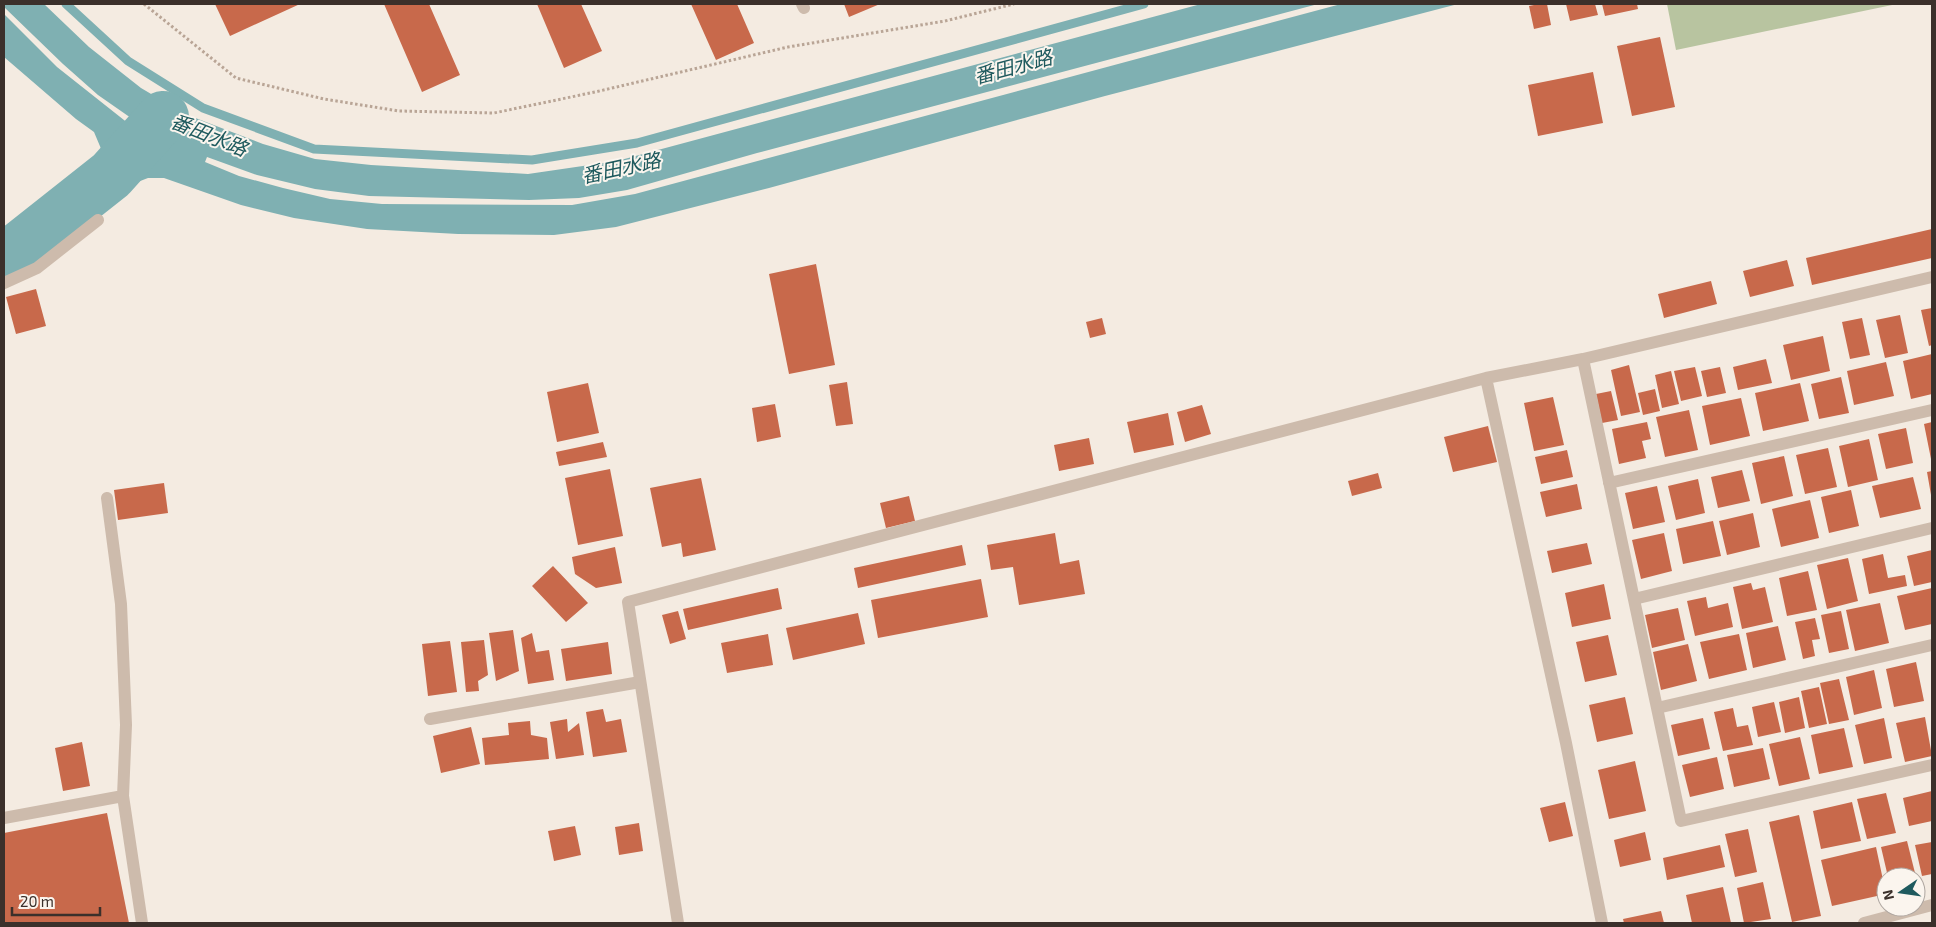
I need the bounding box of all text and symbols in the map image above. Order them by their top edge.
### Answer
water label: 番田水路 [971,44,1056,88]
water label: 番田水路 [168,108,253,161]
water label: 番田水路 [579,147,664,187]
north arrow [1876,867,1926,917]
scale bar [12,884,100,916]
text: N [1878,888,1897,902]
text: 20 m [20,892,54,910]

